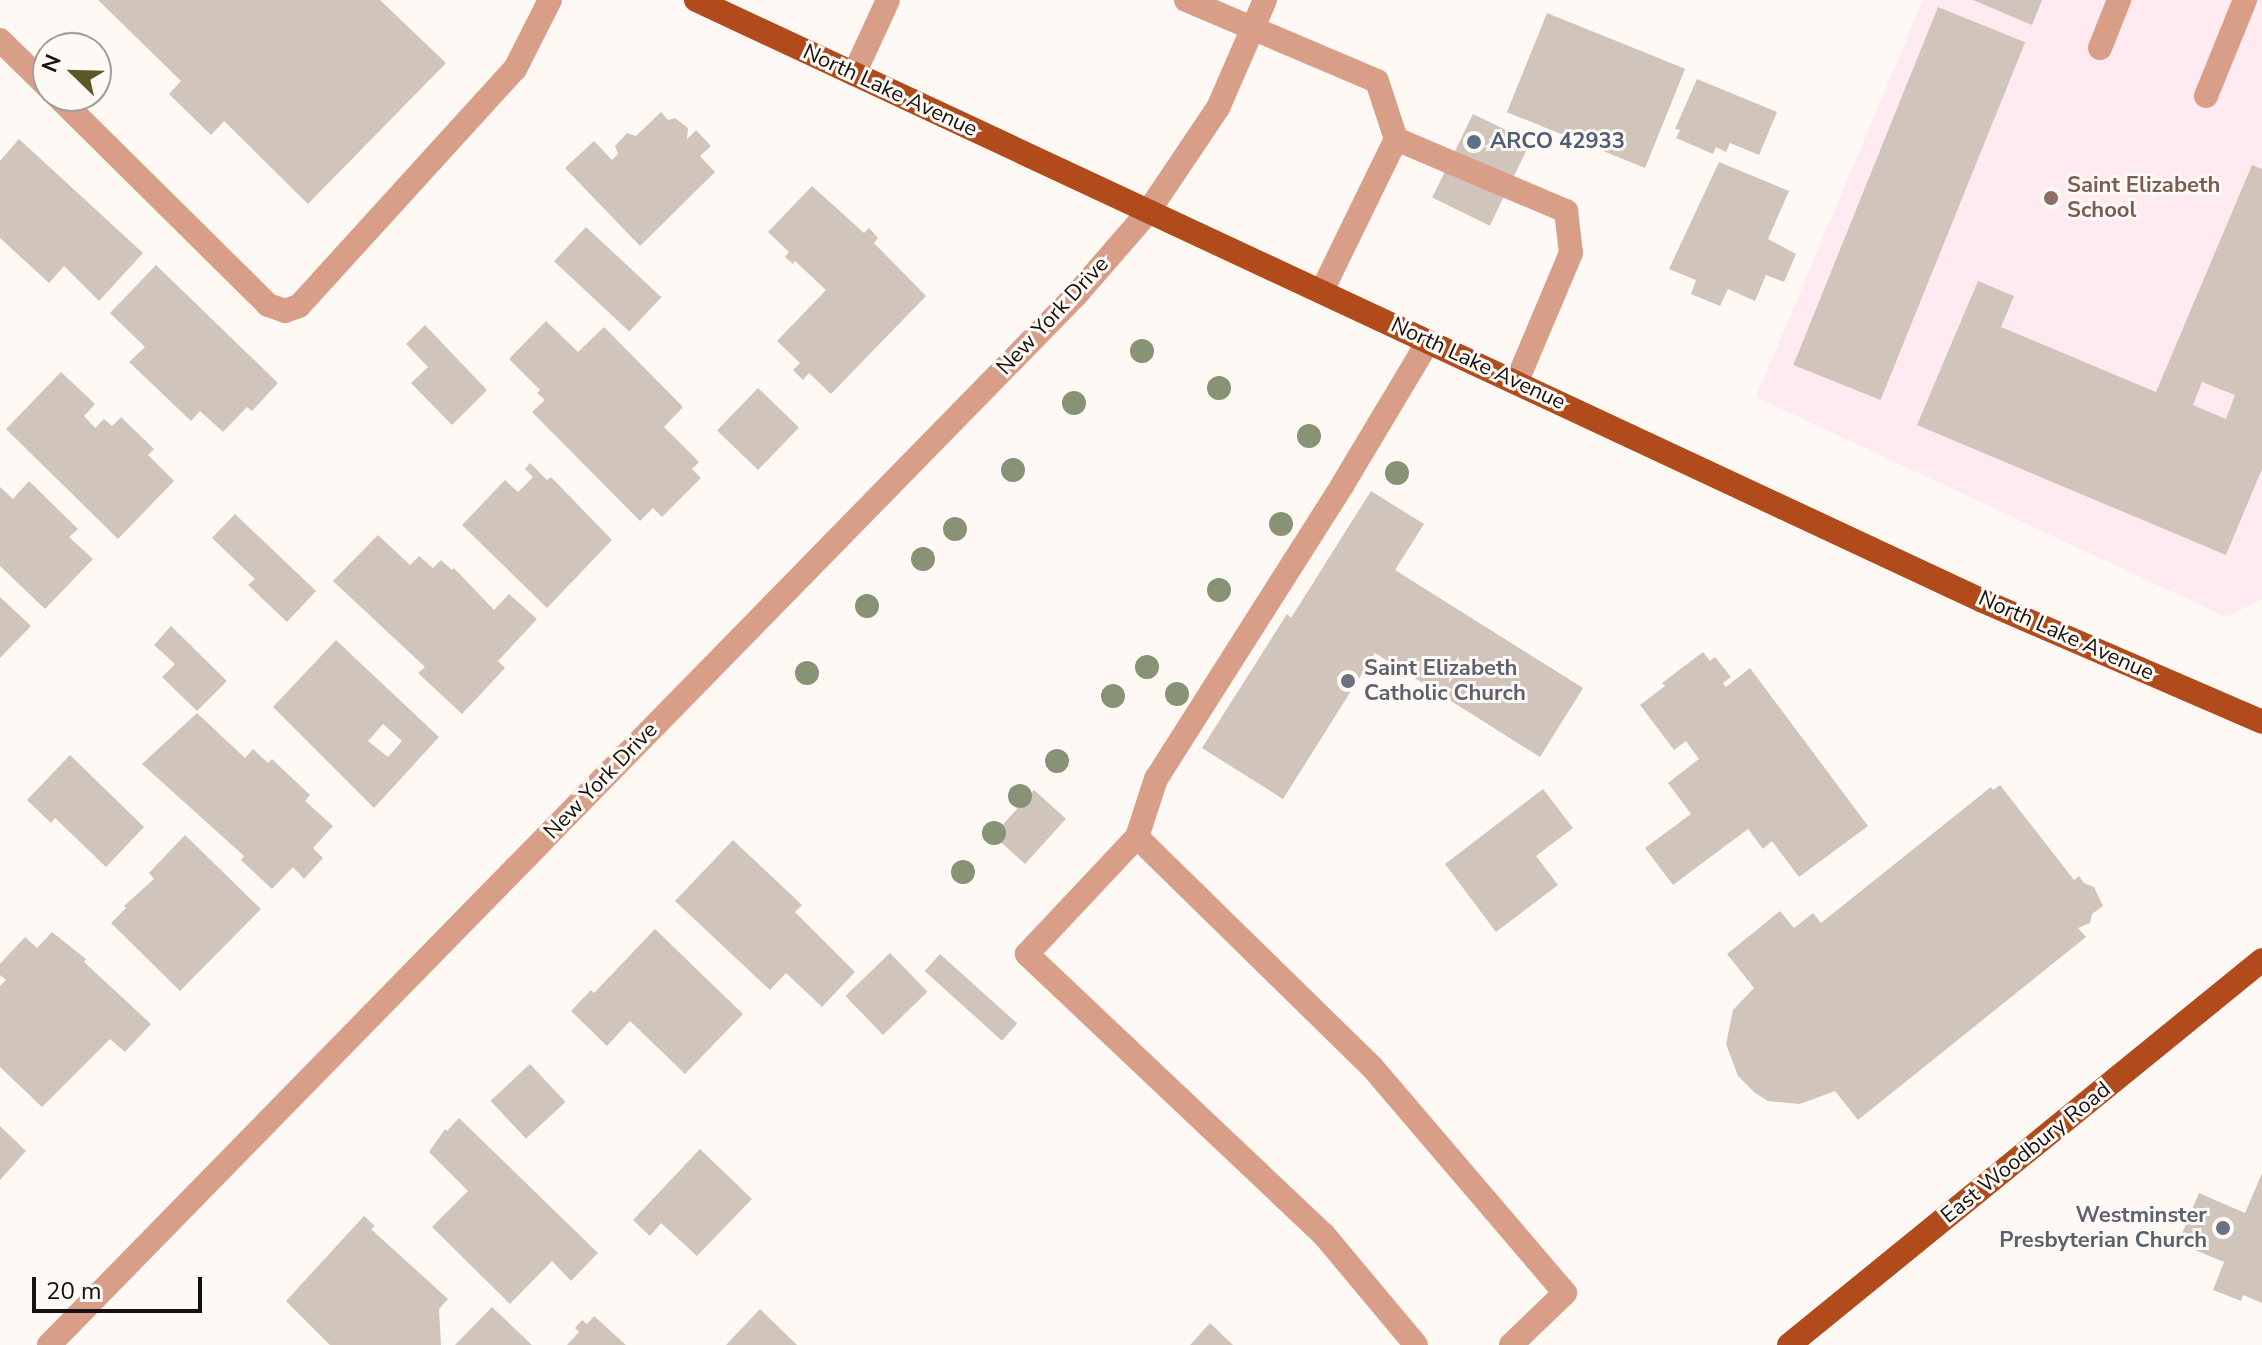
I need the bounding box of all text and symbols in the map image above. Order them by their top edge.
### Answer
north arrow [32,32,112,112]
street label: North Lake Avenue [799,39,981,143]
text: N [35,50,69,77]
place label: ARCO 42933 [1490,129,1625,155]
marker: ARCO 42933 [1465,133,1483,151]
place label: Saint Elizabeth School [2067,172,2220,224]
marker: Saint Elizabeth School [2042,189,2060,207]
street label: New York Drive [991,251,1115,381]
street label: North Lake Avenue [1387,312,1569,416]
street label: North Lake Avenue [1974,585,2158,687]
place label: Saint Elizabeth Catholic Church [1364,655,1526,706]
marker: Saint Elizabeth Catholic Church [1339,672,1357,690]
street label: New York Drive [539,717,663,845]
street label: East Woodbury Road [1936,1077,2116,1229]
place label: Westminster Presbyterian Church [1999,1202,2207,1254]
marker: Westminster Presbyterian Church [2214,1219,2232,1237]
scale bar [36,1261,206,1311]
text: 20 m [46,1275,102,1307]

